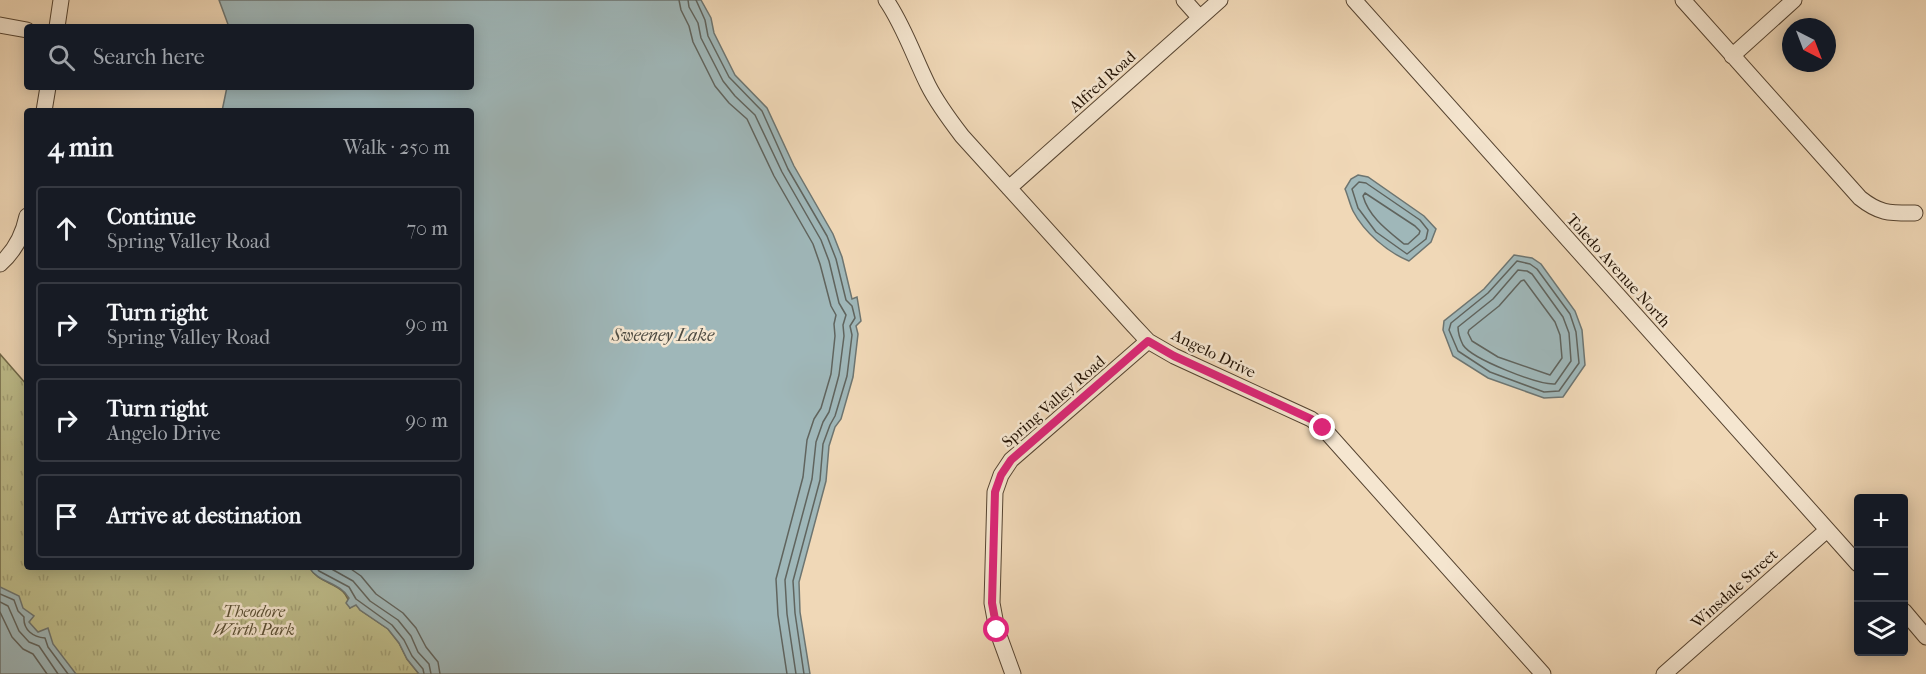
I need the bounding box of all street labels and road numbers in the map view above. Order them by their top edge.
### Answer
street label: Alfred Road [1065,47,1140,117]
street label: Toledo Avenue North [1563,210,1675,331]
street label: Angelo Drive [1168,325,1259,382]
street label: Spring Valley Road [998,351,1109,451]
street label: Winsdale Street [1687,544,1782,633]

